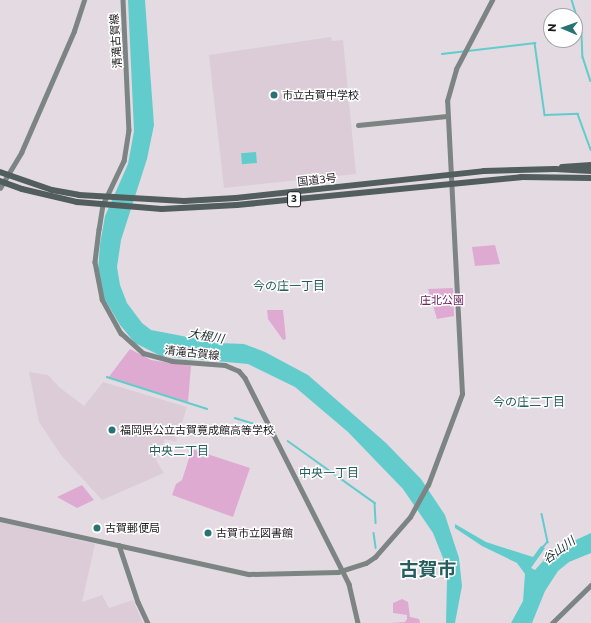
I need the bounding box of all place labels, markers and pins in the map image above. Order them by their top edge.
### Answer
place label: 市立古賀中学校 [282,88,359,102]
marker: 市立古賀中学校 [269,90,279,100]
place label: 福岡県公立古賀竟成館高等学校 [120,423,274,437]
marker: 福岡県公立古賀竟成館高等学校 [107,425,117,435]
place label: 古賀郵便局 [105,521,160,535]
marker: 古賀郵便局 [92,523,102,533]
place label: 古賀市立図書館 [216,526,293,540]
marker: 古賀市立図書館 [203,528,213,538]

